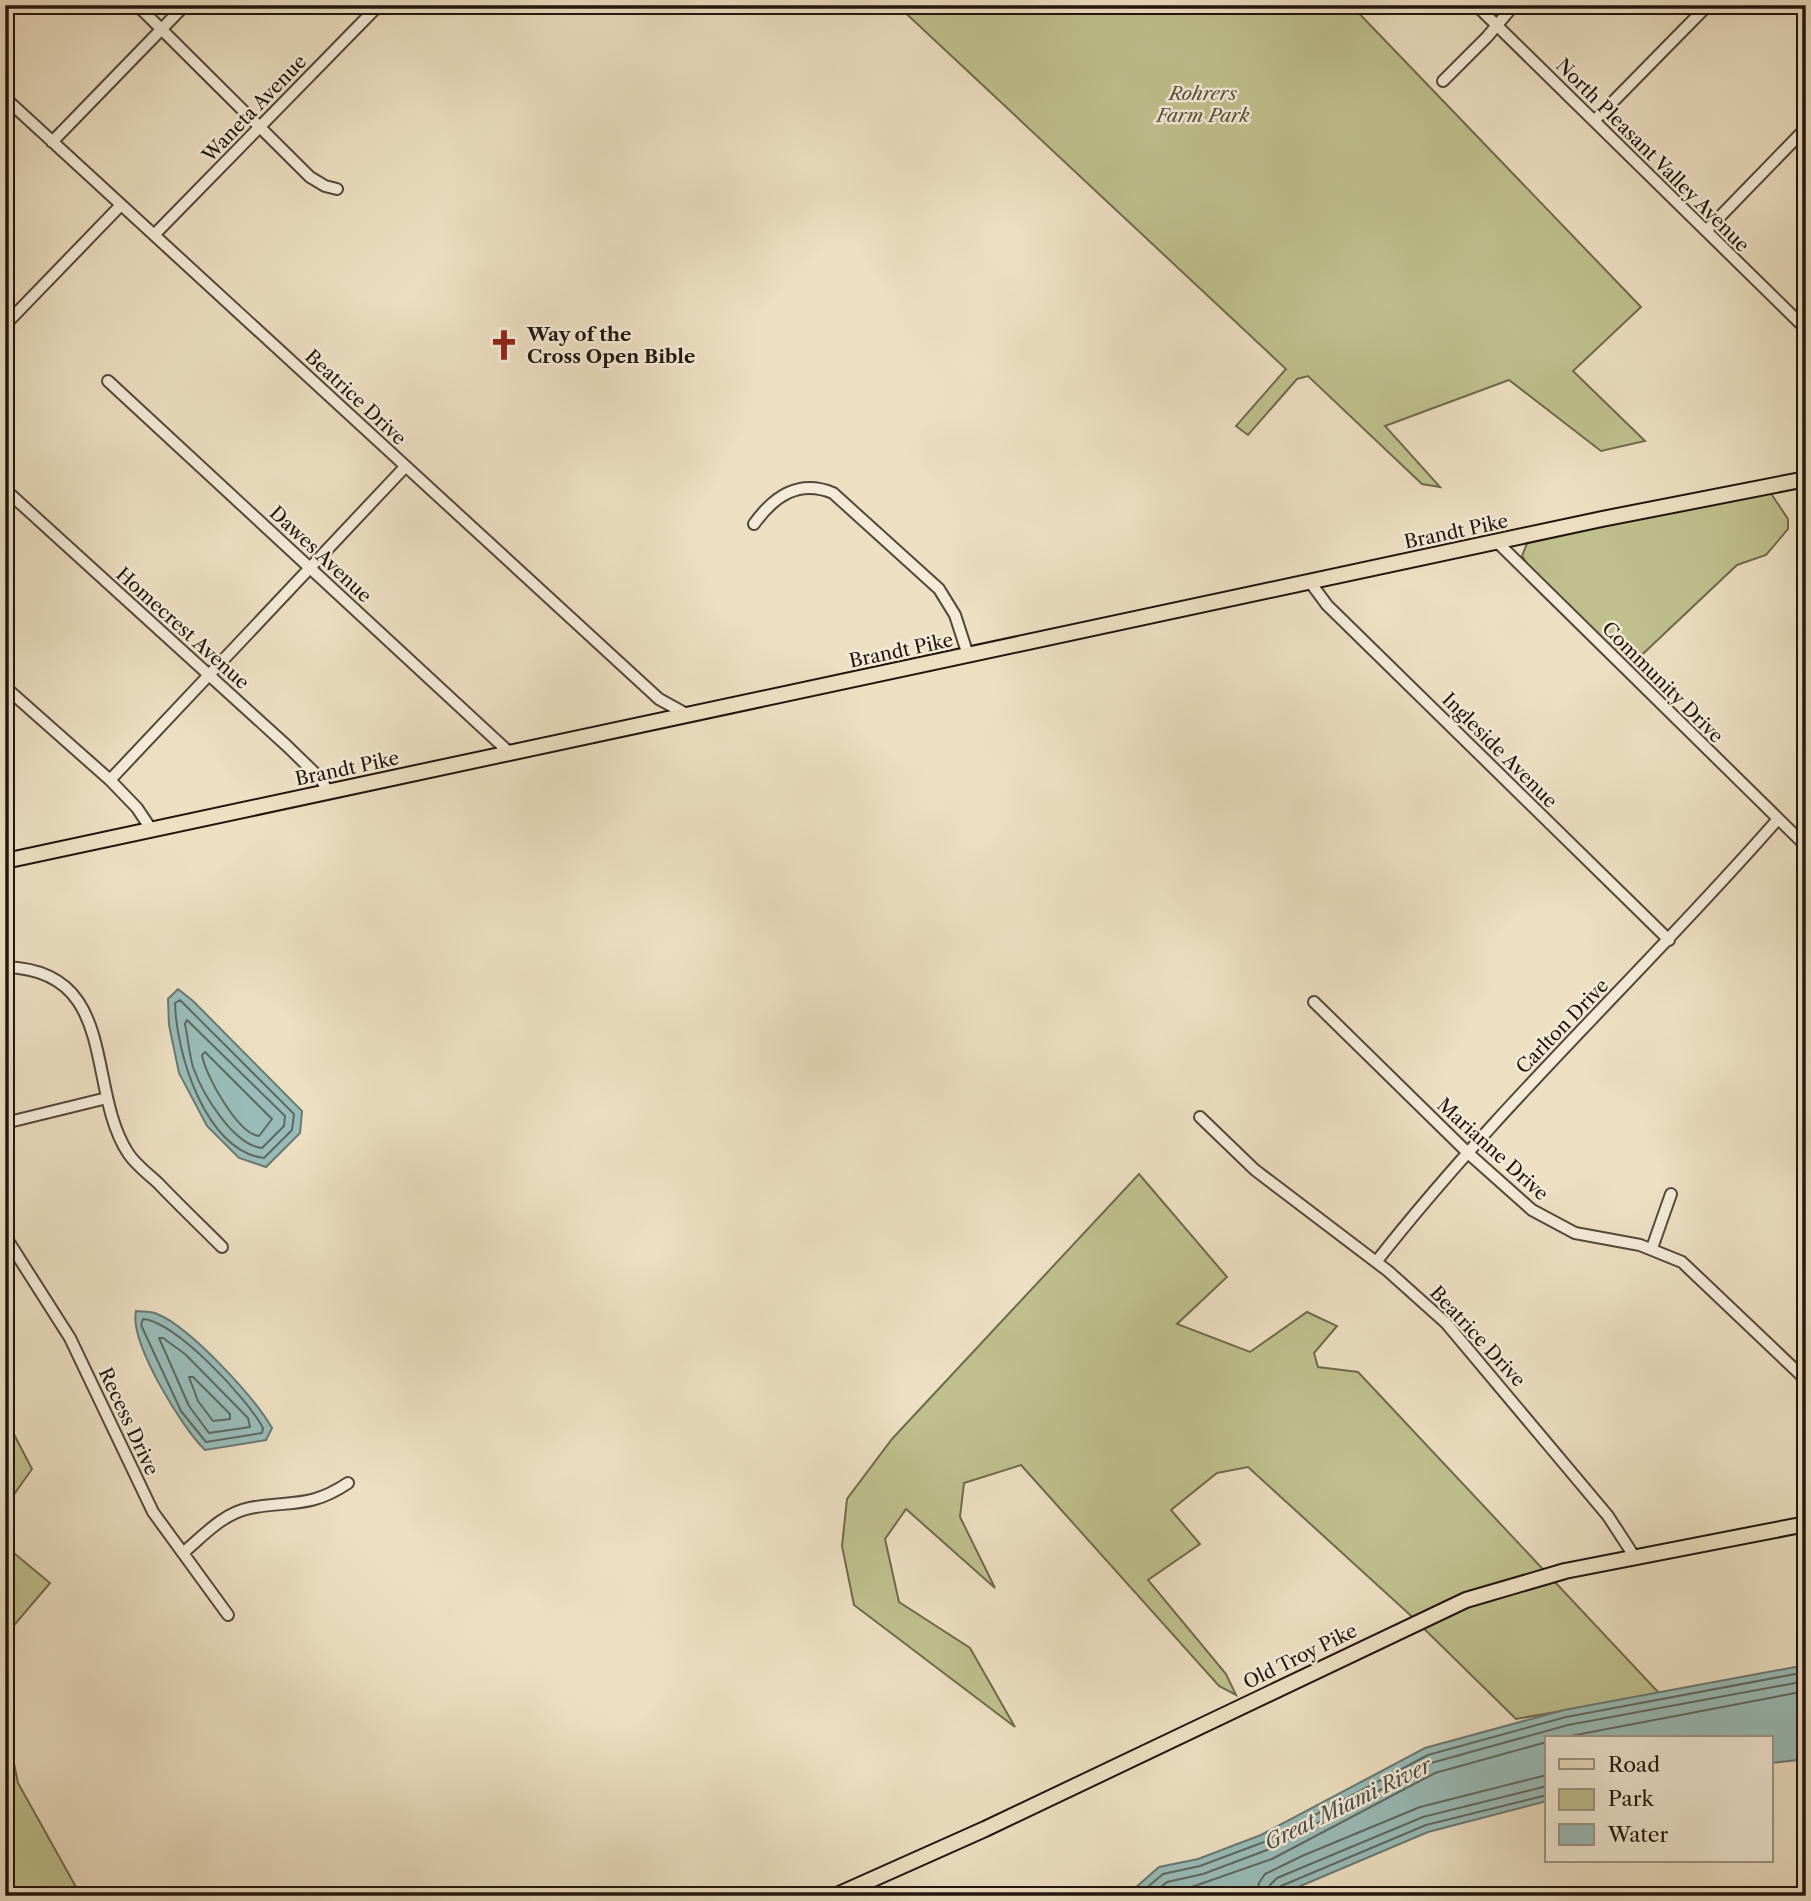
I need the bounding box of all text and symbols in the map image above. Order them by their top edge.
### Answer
street label: Waneta Avenue [197,50,311,167]
street label: North Pleasant Valley Avenue [1551,54,1754,257]
park label: Rohrers Farm Park [1154,82,1250,127]
place label: Way of the Cross Open Bible [526,323,695,368]
church icon: Way of the Cross Open Bible [487,328,521,362]
street label: Beatrice Drive [300,345,411,450]
street label: Dawes Avenue [265,501,376,607]
street label: Brandt Pike [1402,509,1510,554]
street label: Homecrest Avenue [111,563,254,694]
street label: Community Drive [1597,617,1728,748]
street label: Brandt Pike [847,628,955,673]
street label: Ingleside Avenue [1437,688,1562,813]
street label: Brandt Pike [293,746,401,791]
street label: Carlton Drive [1511,974,1613,1079]
street label: Marianne Drive [1432,1093,1553,1205]
street label: Beatrice Drive [1425,1281,1530,1392]
street label: Recess Drive [94,1364,163,1479]
street label: Old Troy Pike [1240,1619,1361,1694]
legend [1545,1736,1772,1862]
water label: Great Miami River [1260,1752,1437,1855]
text: Road [1608,1752,1660,1777]
text: Park [1608,1786,1654,1811]
text: Water [1607,1822,1668,1847]

